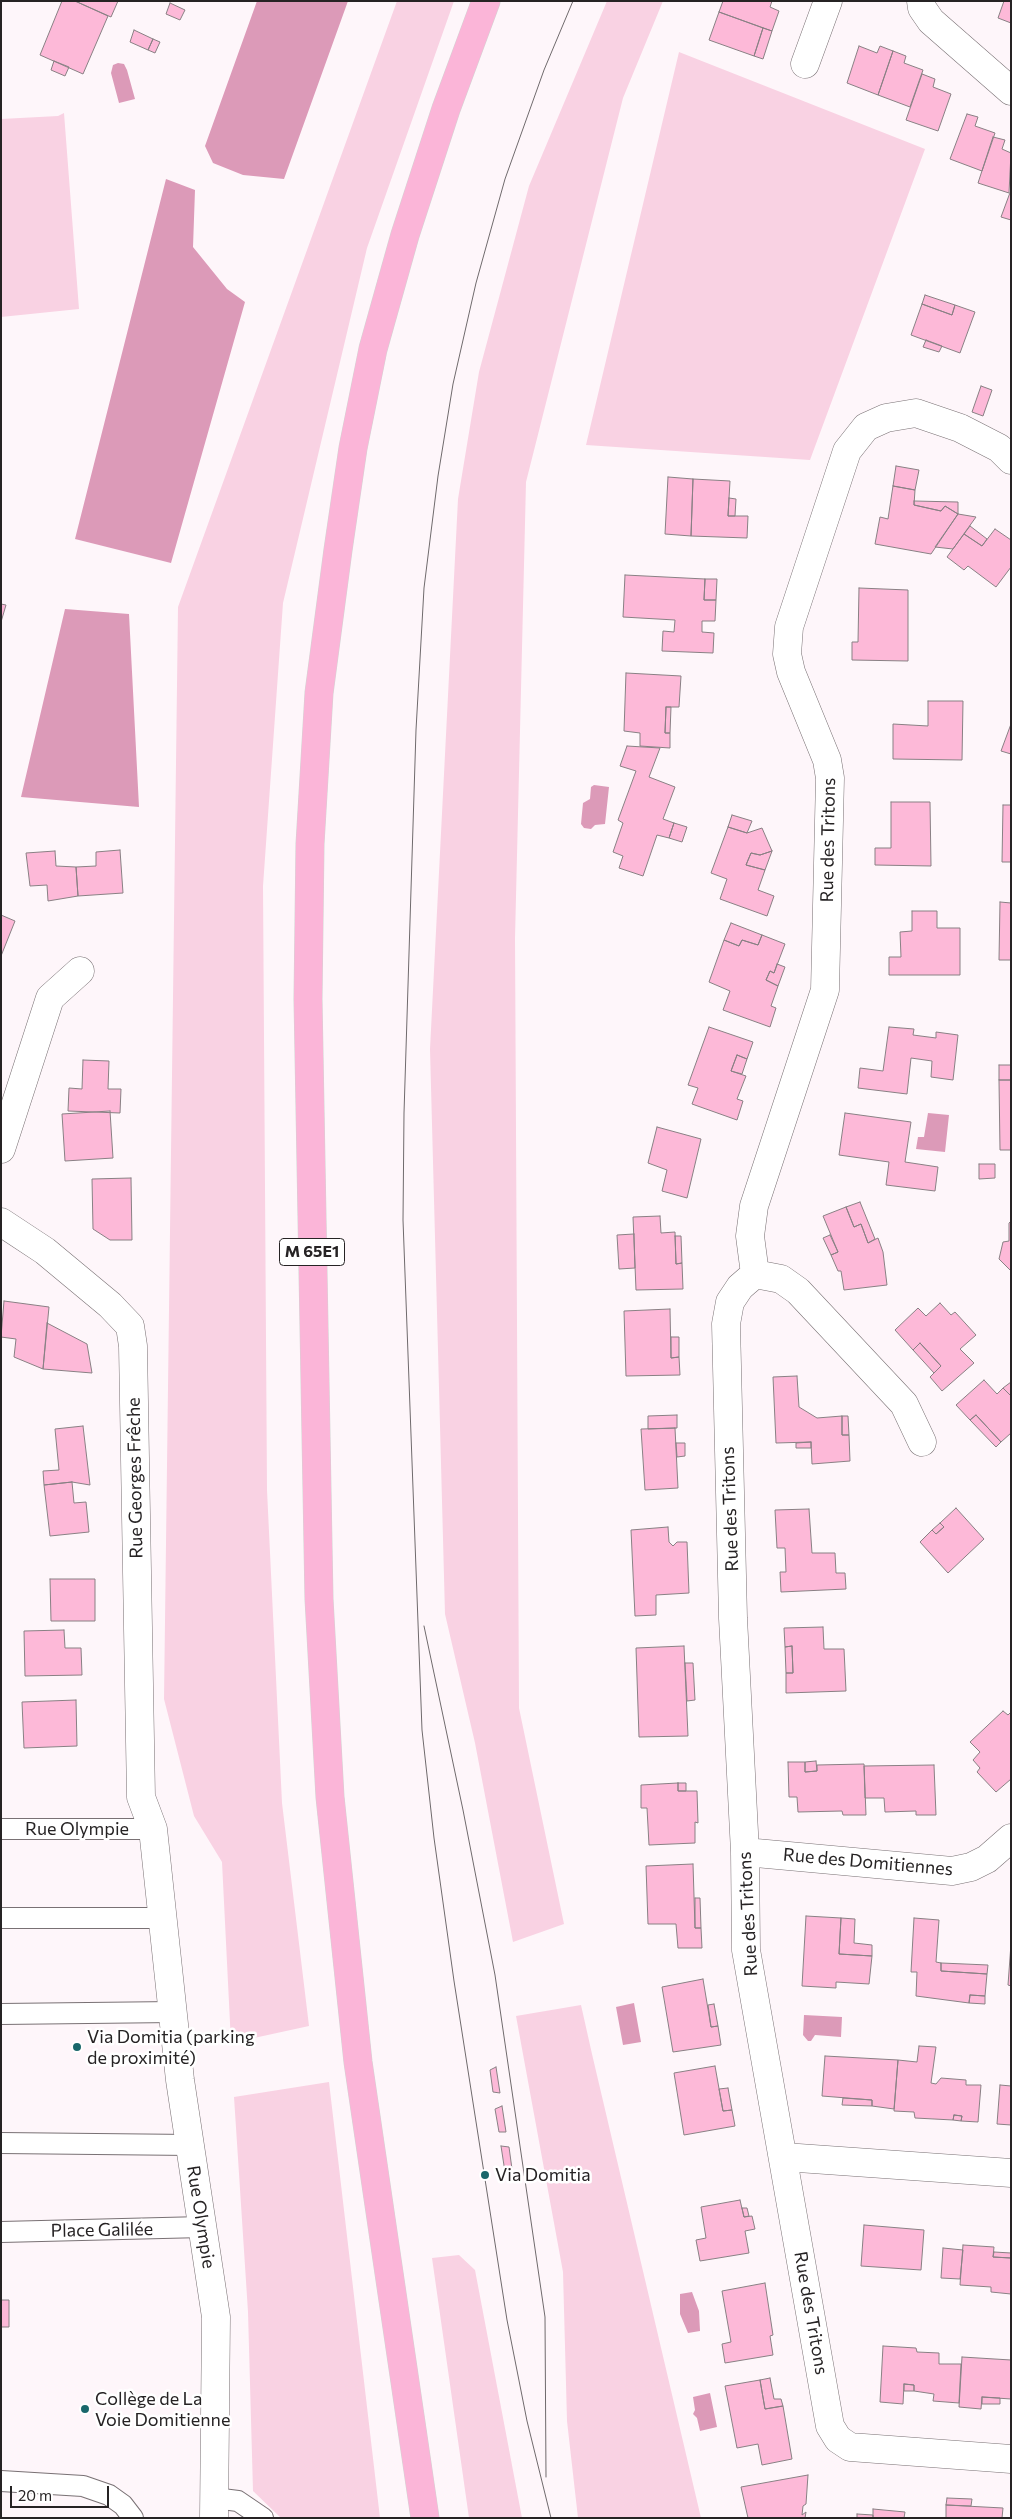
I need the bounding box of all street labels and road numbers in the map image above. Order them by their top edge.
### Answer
street label: Rue des Tritons [816,777,840,903]
road number: M 65E1 [280,1238,344,1266]
street label: Rue Georges Frêche [123,1397,147,1559]
street label: Rue des Tritons [717,1446,743,1572]
street label: Rue Olympie [25,1818,129,1840]
street label: Rue des Domitiennes [782,1844,954,1880]
street label: Rue des Tritons [734,1851,762,1977]
street label: Rue Olympie [182,2164,220,2270]
street label: Place Galilée [51,2218,153,2242]
street label: Rue des Tritons [790,2250,832,2376]

